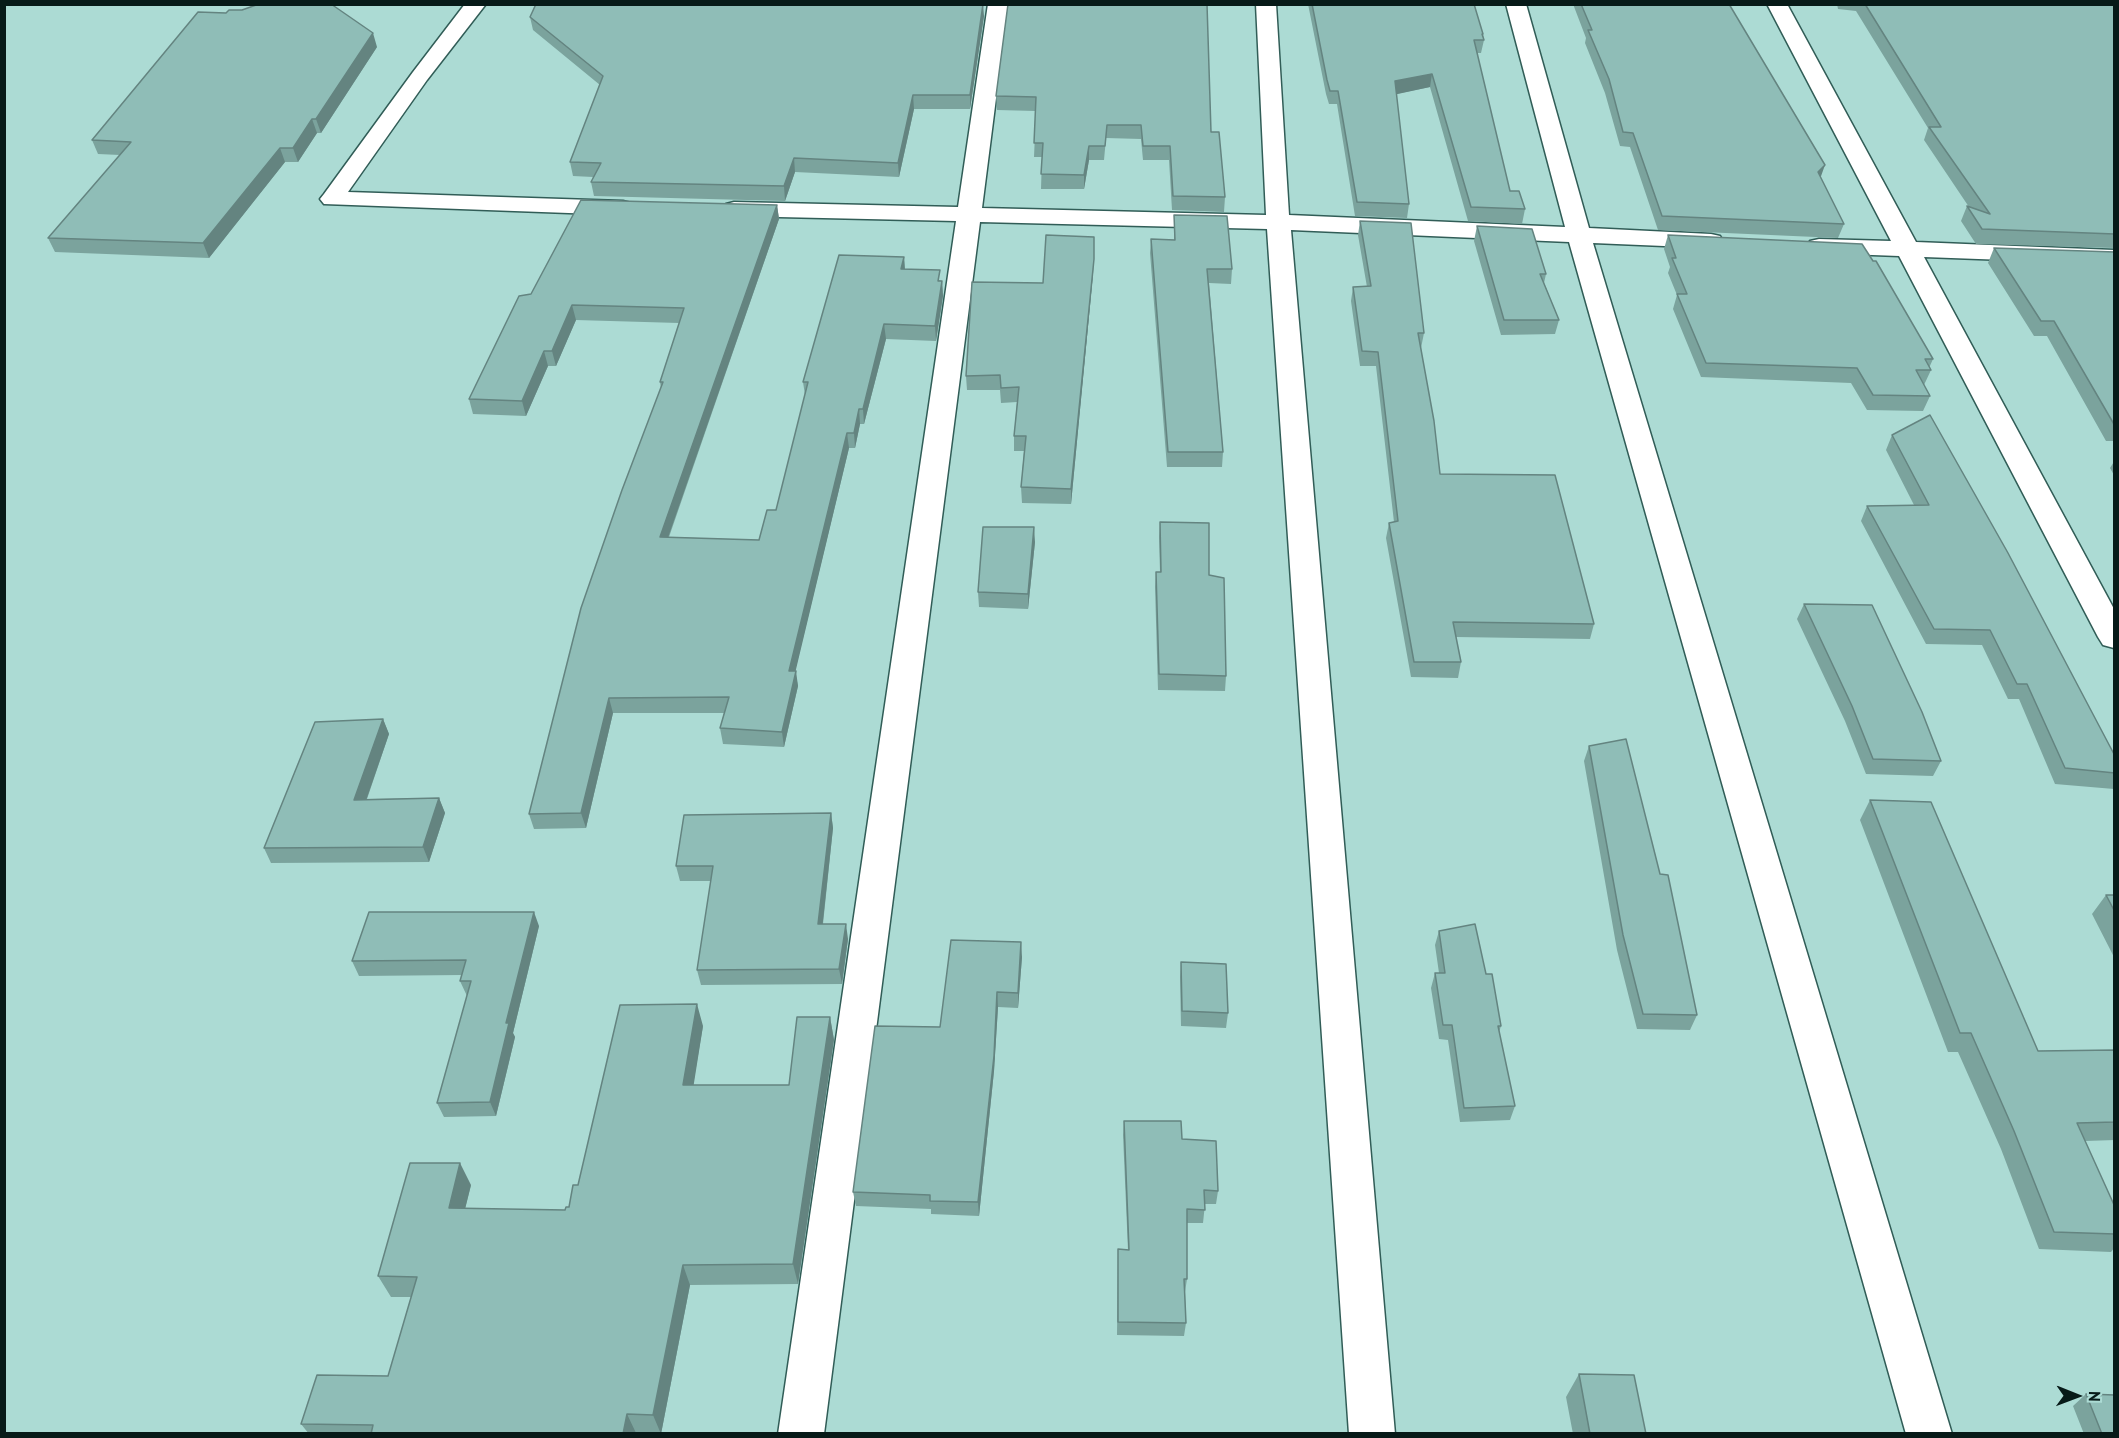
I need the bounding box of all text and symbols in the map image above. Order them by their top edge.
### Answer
north arrow [2047,1366,2107,1426]
text: N [2085,1391,2105,1402]

